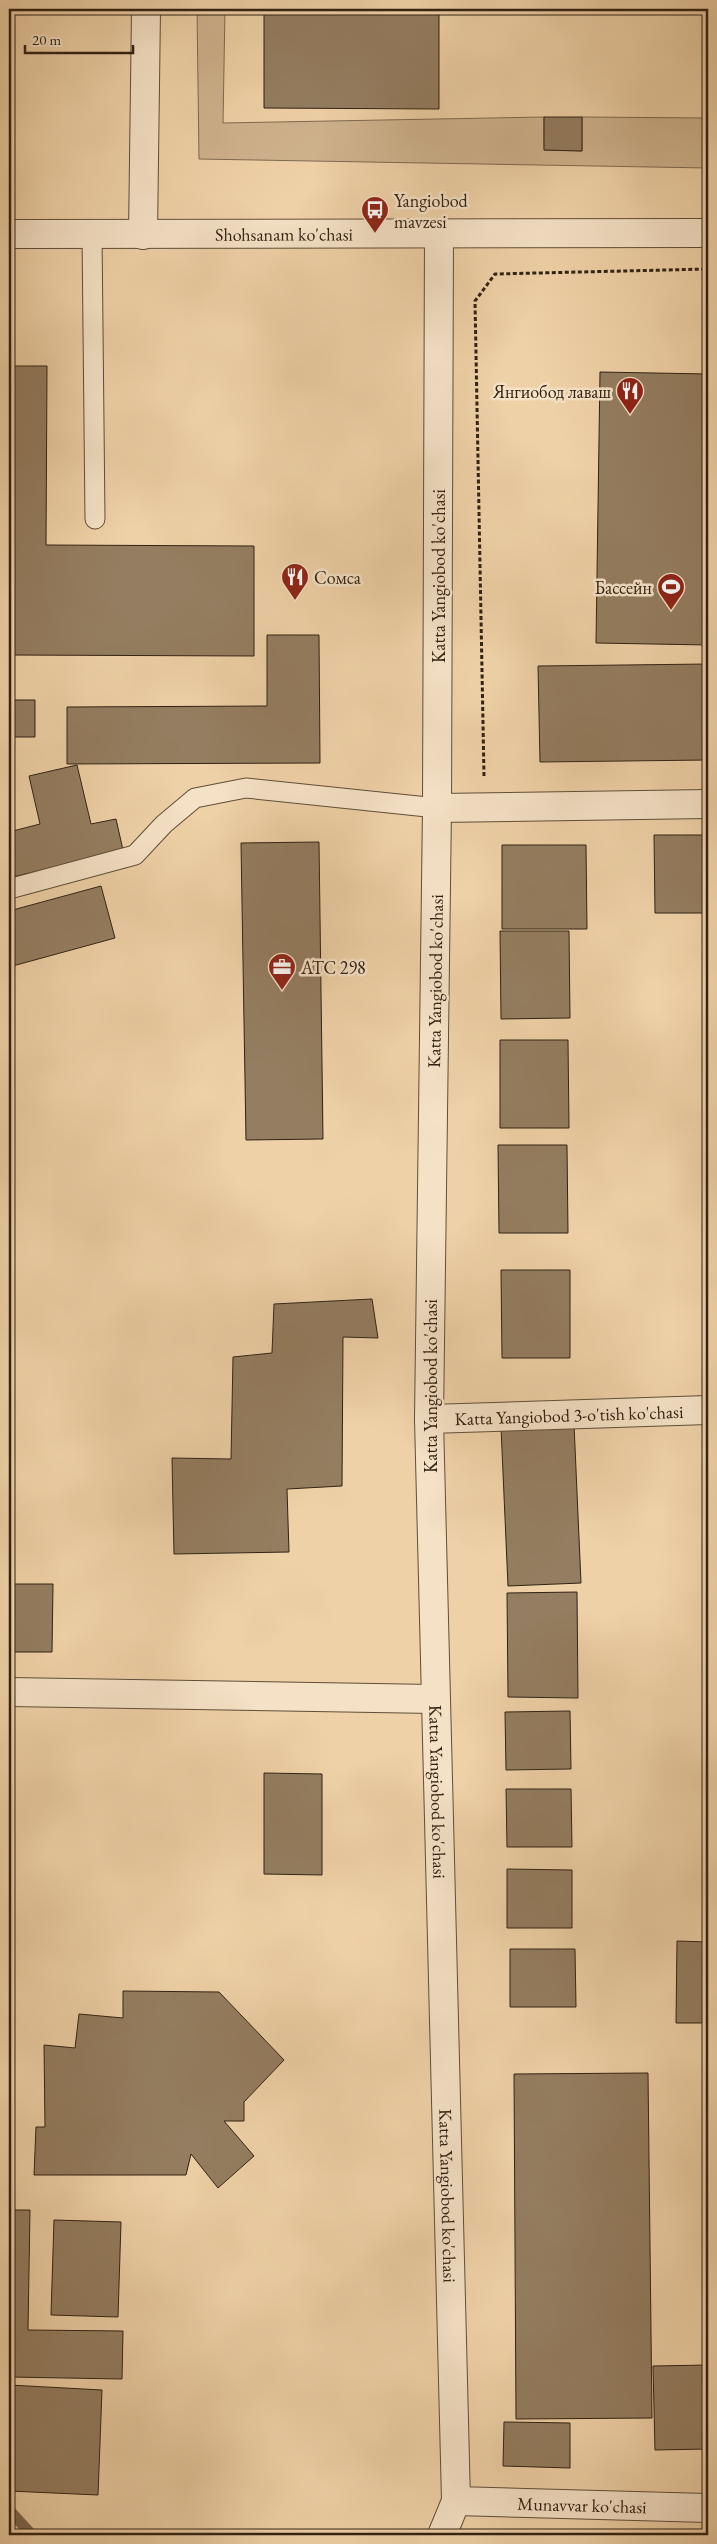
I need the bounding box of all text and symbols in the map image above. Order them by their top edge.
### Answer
scale bar [25,22,132,54]
text: 20 m [32,30,61,49]
place label: Yangiobod mavzesi [394,189,469,233]
bus stop icon: Yangiobod mavzesi [360,195,390,234]
street label: Shohsanam ko'chasi [215,222,354,245]
restaurant icon: Янгиобод лаваш [615,376,645,415]
place label: Янгиобод лаваш [492,380,612,403]
street label: Katta Yangiobod ko'chasi [427,489,450,663]
restaurant icon: Сомса [280,562,310,601]
place label: Сомса [314,566,362,589]
sports icon: Бассейн [656,572,686,611]
place label: Бассейн [594,576,652,599]
street label: Katta Yangiobod ko'chasi [422,893,448,1068]
office icon: АТС 298 [267,952,297,991]
place label: АТС 298 [300,956,366,979]
street label: Katta Yangiobod ko'chasi [419,1299,442,1473]
street label: Katta Yangiobod 3-o'tish ko'chasi [454,1399,684,1430]
street label: Katta Yangiobod ko'chasi [425,1705,452,1880]
street label: Katta Yangiobod ko'chasi [435,2108,462,2284]
street label: Munavvar ko'chasi [517,2491,648,2518]

